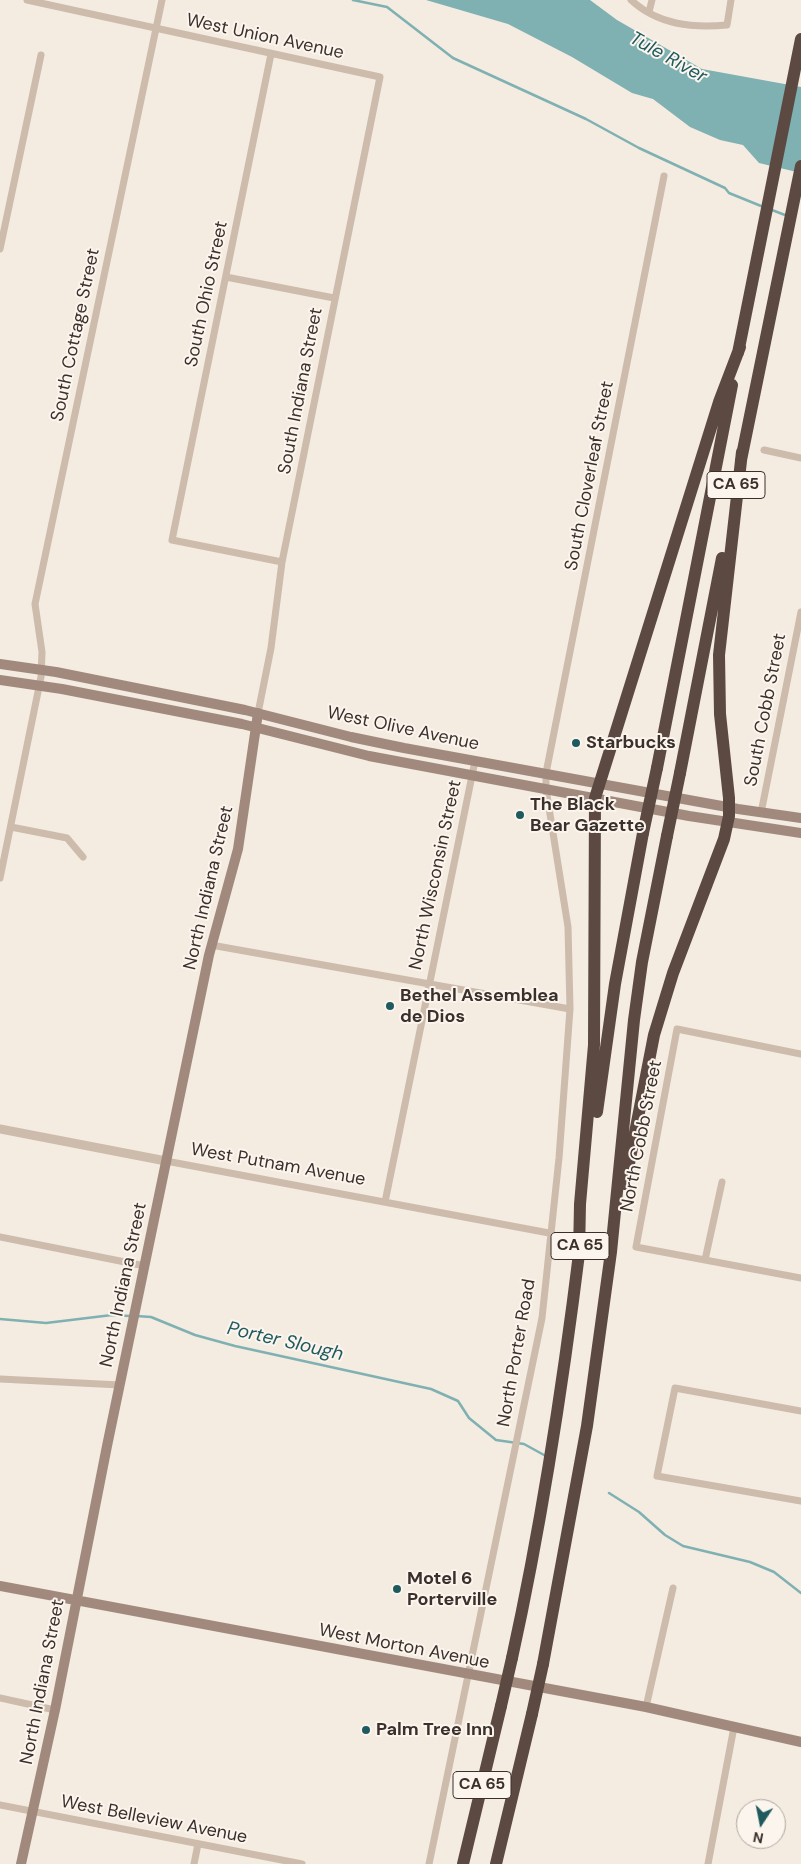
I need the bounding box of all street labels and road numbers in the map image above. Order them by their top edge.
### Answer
street label: West Union Avenue [184,10,346,64]
street label: South Ohio Street [181,219,233,369]
street label: South Cottage Street [47,246,105,424]
street label: South Indiana Street [274,306,328,476]
street label: South Cloverleaf Street [561,379,619,573]
road number: CA 65 [707,472,765,498]
street label: South Cobb Street [741,632,791,788]
street label: West Olive Avenue [325,702,481,756]
street label: North Wisconsin Street [405,778,467,972]
street label: North Indiana Street [180,804,238,972]
street label: North Cobb Street [617,1058,667,1214]
street label: West Putnam Avenue [189,1139,367,1191]
street label: North Indiana Street [96,1201,152,1369]
road number: CA 65 [551,1232,609,1260]
street label: North Porter Road [493,1277,541,1429]
street label: North Indiana Street [16,1598,70,1766]
street label: West Morton Avenue [317,1620,491,1674]
road number: CA 65 [453,1772,511,1798]
street label: West Belleview Avenue [59,1791,249,1849]

